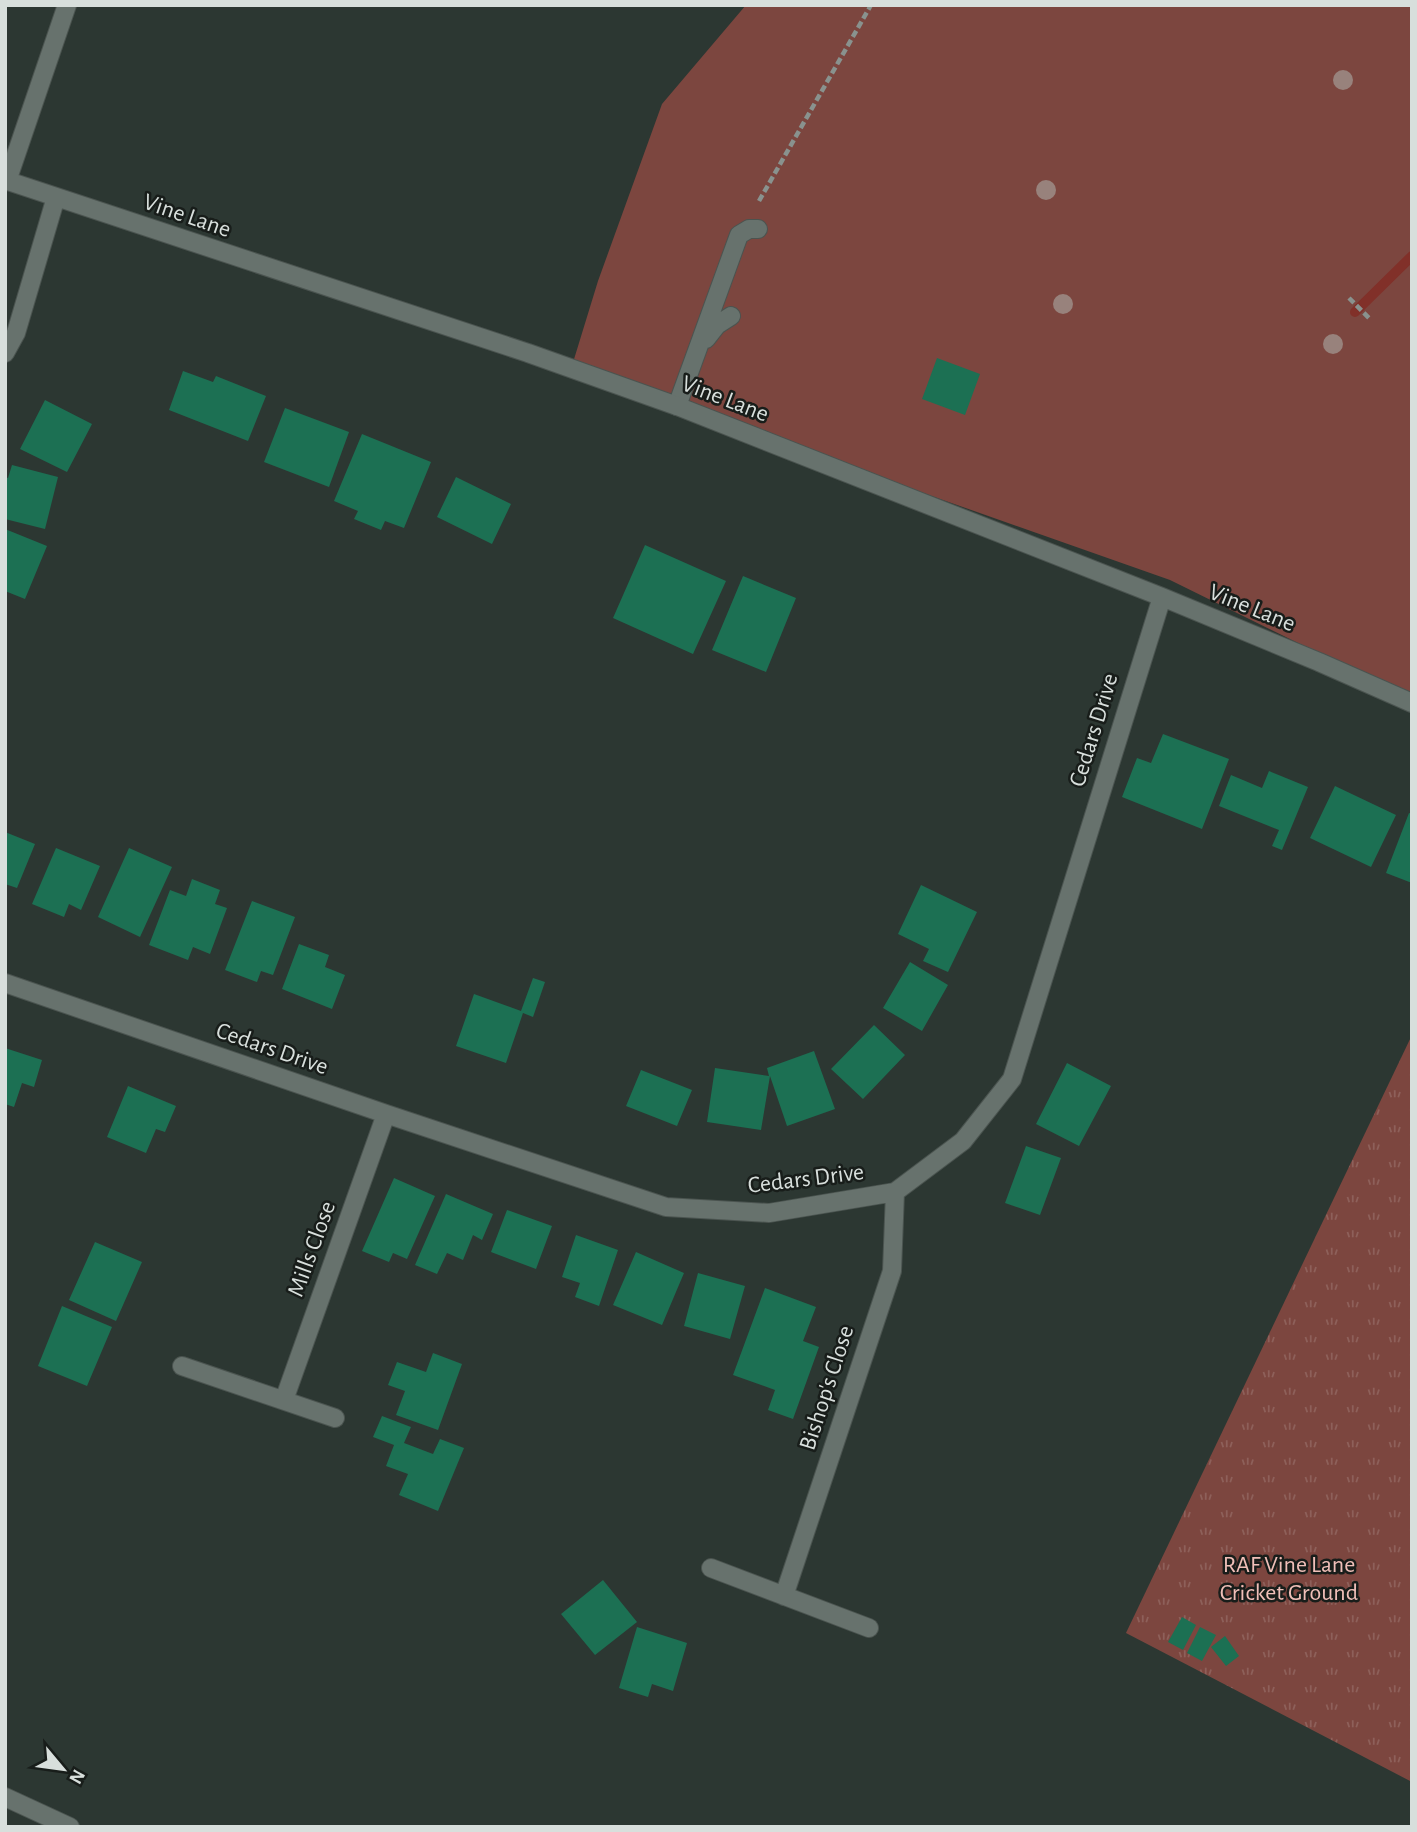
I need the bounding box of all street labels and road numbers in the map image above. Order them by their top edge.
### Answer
street label: Vine Lane [140,190,234,242]
street label: Vine Lane [678,371,772,427]
street label: Vine Lane [1205,580,1299,636]
street label: Cedars Drive [1065,671,1123,789]
street label: Cedars Drive [213,1019,331,1079]
street label: Cedars Drive [747,1160,865,1198]
street label: Mills Close [284,1198,340,1300]
street label: Bishop's Close [796,1323,858,1453]

